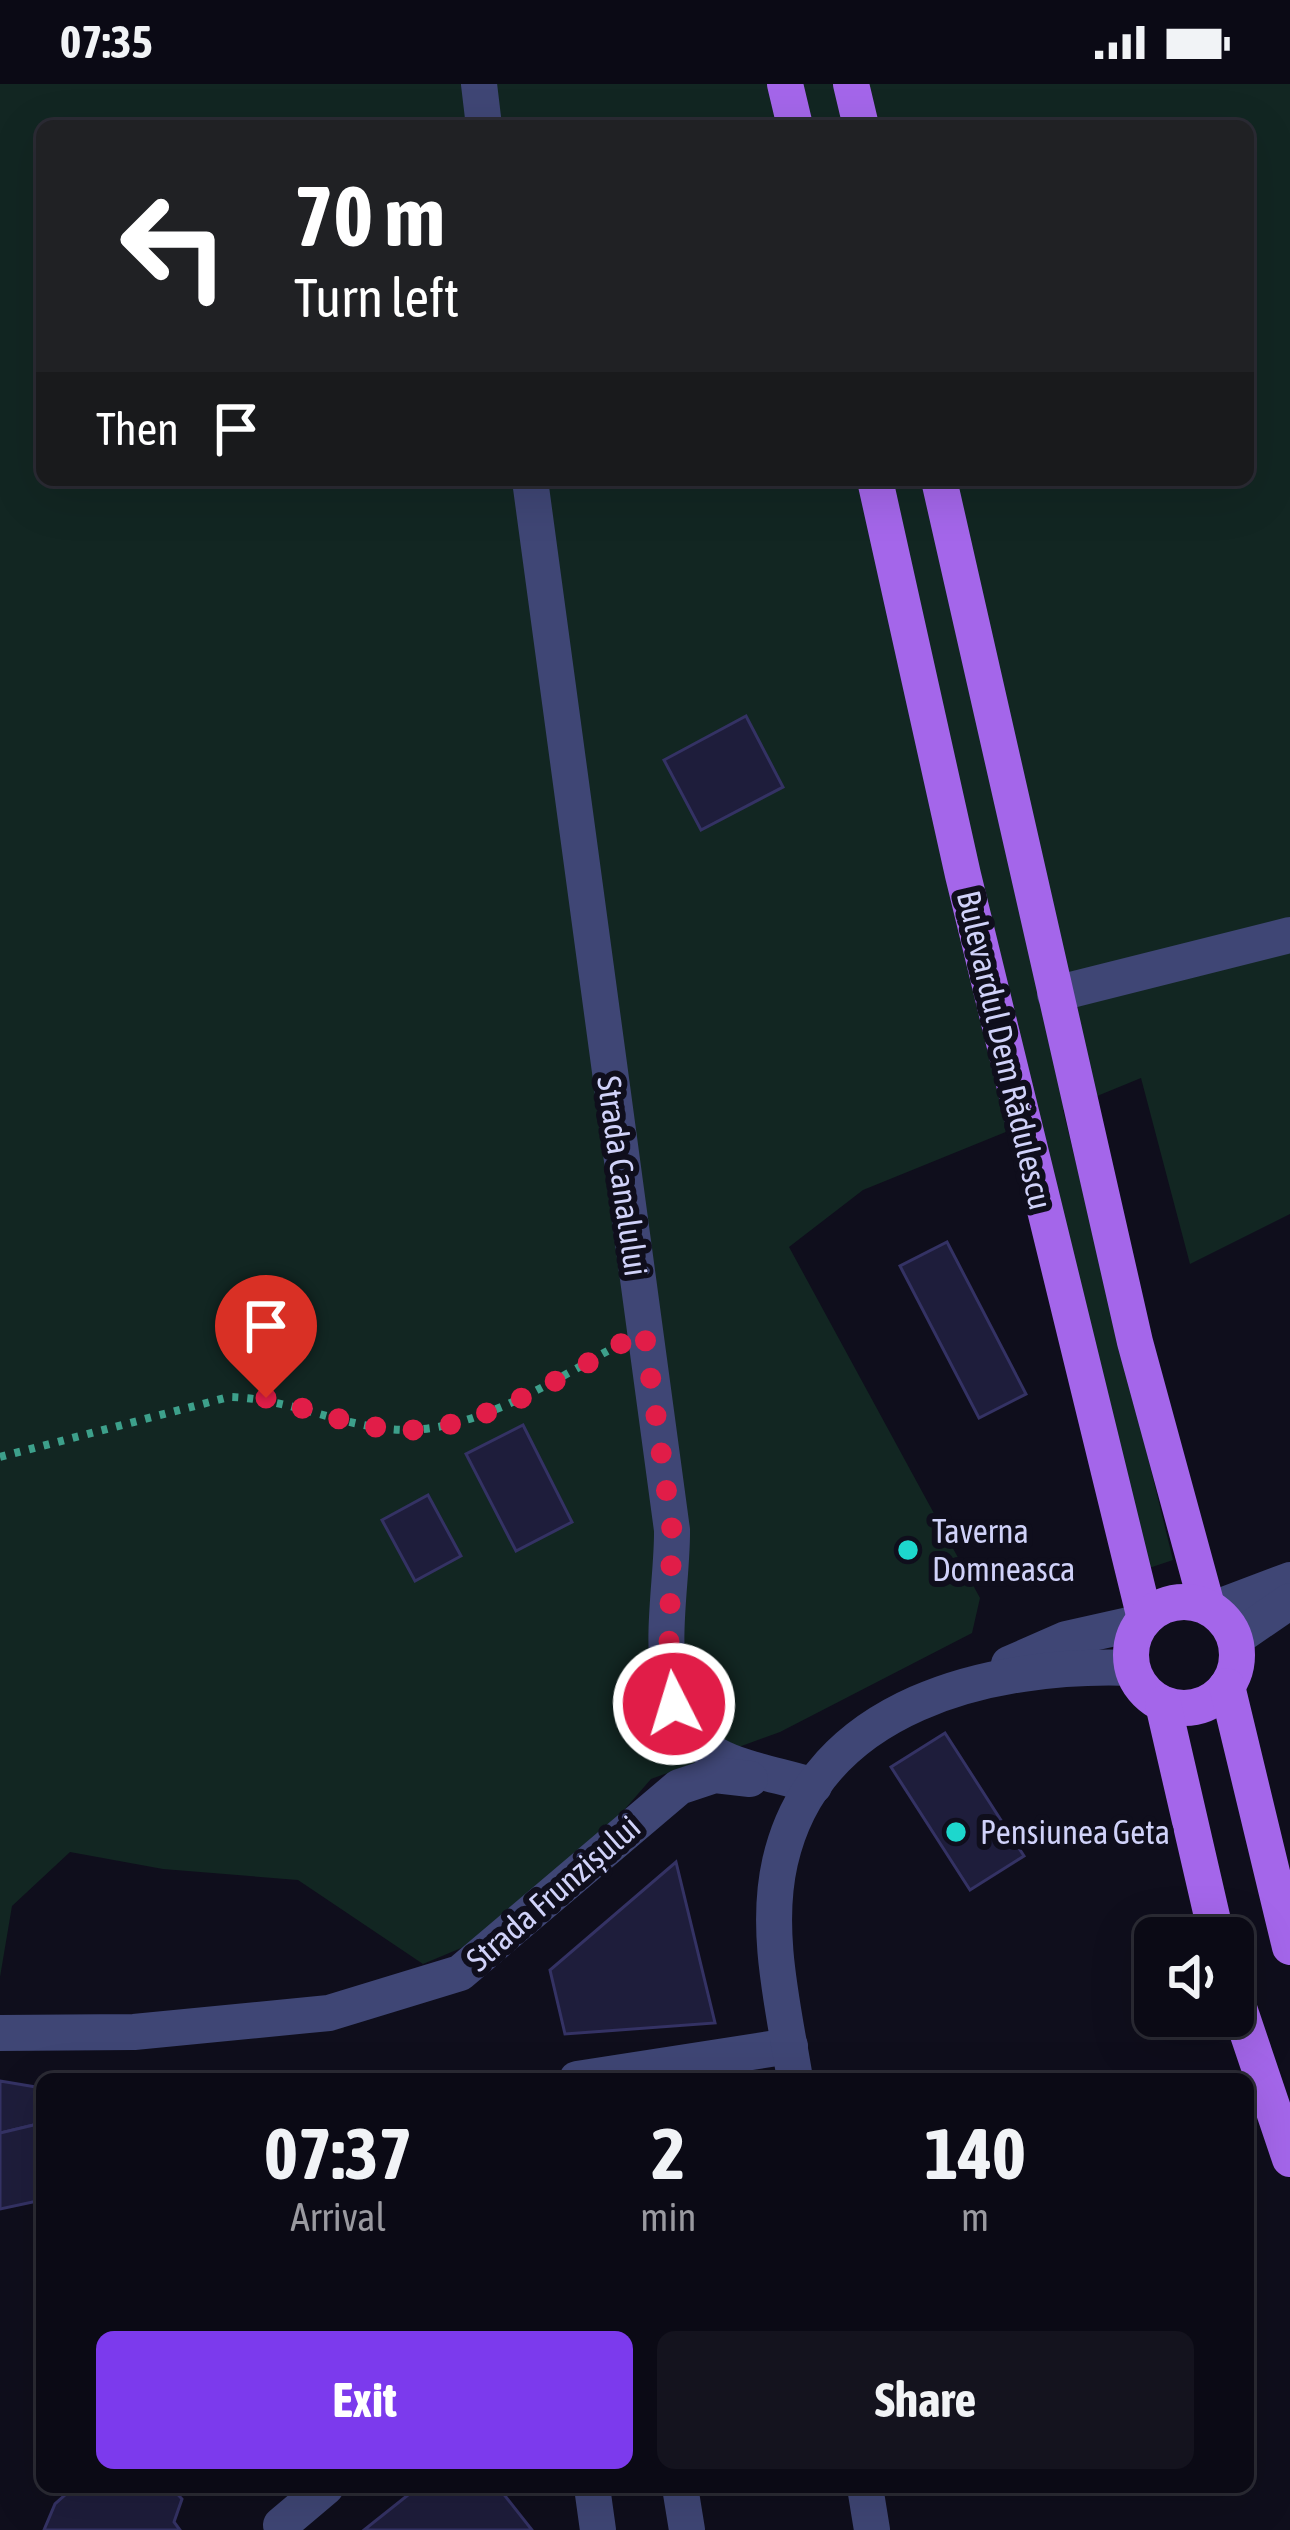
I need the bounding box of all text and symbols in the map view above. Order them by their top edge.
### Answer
text: 07:35 [60,16,153,68]
icon: left [96,168,252,324]
text: 70 m [294,168,445,264]
text: Turn left [294,267,459,328]
icon: arrive [203,396,269,462]
text: Then [96,403,179,455]
street label: Bulevardul Dem Rădulescu [950,887,1060,1213]
street label: Strada Canalului [590,1073,656,1279]
pin [215,1275,317,1398]
icon: arrive [233,1293,299,1359]
place label: Taverna Domneasca [932,1512,1075,1588]
marker: Taverna Domneasca [895,1537,921,1563]
position arrow [611,1641,737,1767]
street label: Strada Frunzișului [459,1807,647,1979]
place label: Pensiunea Geta [980,1813,1170,1851]
marker: Pensiunea Geta [943,1819,969,1845]
map controls [1134,1917,1254,2037]
button: sound [1134,1917,1254,2037]
text: 07:37 [264,2112,412,2194]
text: 2 [651,2112,685,2194]
text: 140 [924,2112,1026,2194]
text: Arrival [291,2195,386,2239]
text: min [640,2195,696,2239]
text: m [961,2195,989,2239]
button: Exit [96,2331,633,2469]
button: Share [657,2331,1194,2469]

